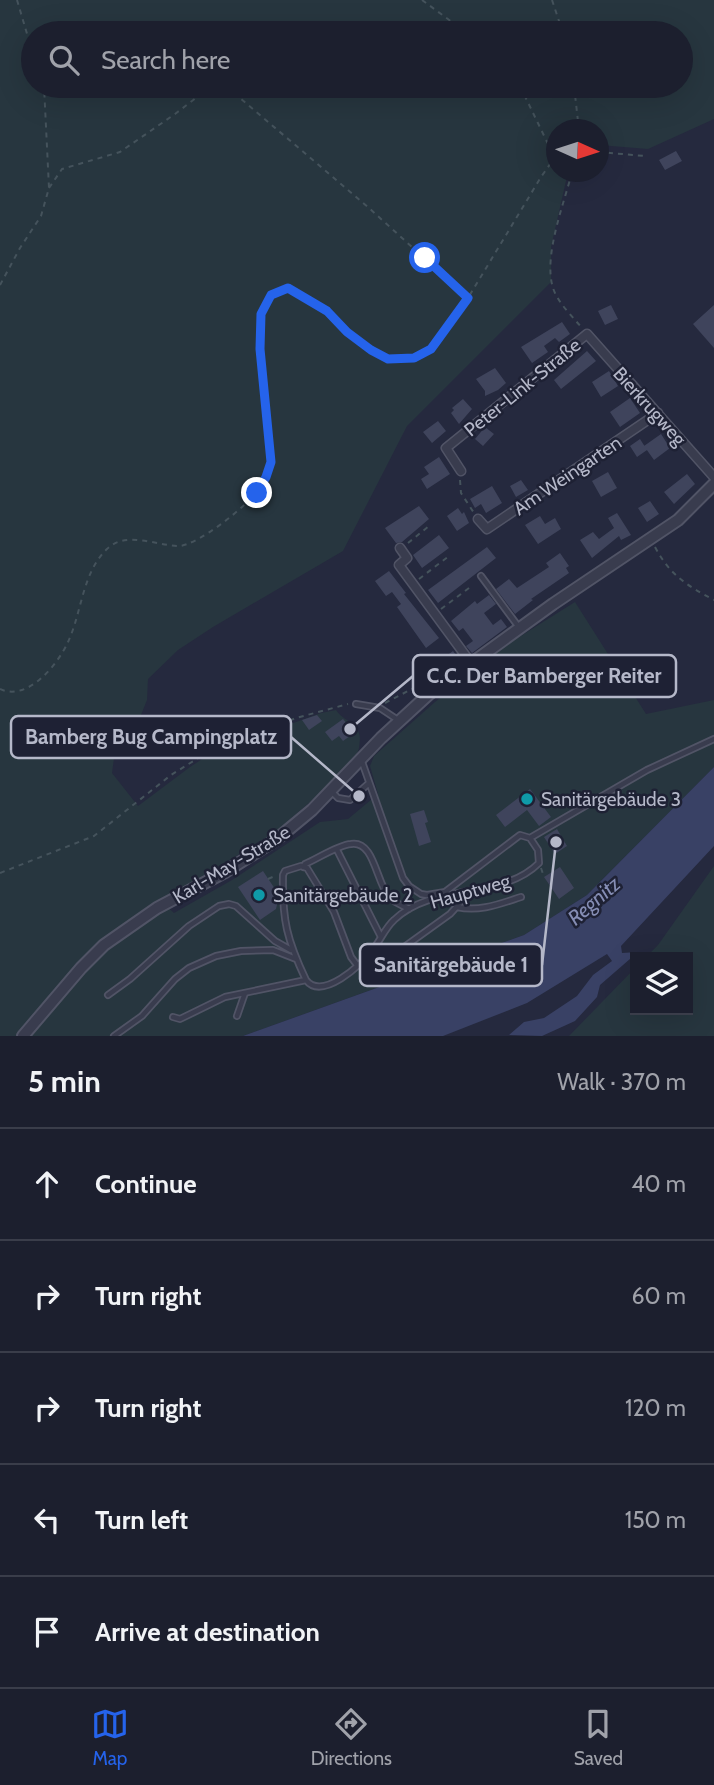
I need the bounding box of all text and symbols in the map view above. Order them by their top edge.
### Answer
search box [21,21,693,98]
icon: search [45,41,83,79]
text: Search here [101,44,230,76]
north arrow [546,119,609,182]
route start [409,242,440,273]
street label: Peter-Link-Straße [459,333,585,441]
street label: Bierkrugweg [608,362,691,451]
street label: Am Weingarten [509,431,626,520]
route end [241,477,272,508]
callout: C.C. Der Bamberger Reiter [413,655,676,697]
text: C.C. Der Bamberger Reiter [426,663,662,688]
callout: Bamberg Bug Campingplatz [11,716,291,758]
text: Bamberg Bug Campingplatz [25,724,277,749]
place label: Sanitärgebäude 3 [541,788,681,811]
marker: Sanitärgebäude 3 [519,791,535,807]
street label: Karl-May-Straße [168,820,294,908]
street label: Hauptweg [428,869,513,914]
water label: Regnitz [562,870,626,930]
place label: Sanitärgebäude 2 [273,884,413,907]
marker: Sanitärgebäude 2 [251,887,267,903]
callout: Sanitärgebäude 1 [360,944,542,986]
text: Sanitärgebäude 1 [374,952,528,977]
map controls [630,952,693,1015]
button: layers [630,952,693,1015]
text: 5 min [28,1063,101,1100]
text: Walk · 370 m [557,1068,686,1096]
icon: ahead [28,1165,66,1203]
text: Continue [95,1168,197,1200]
text: 40 m [631,1170,686,1198]
icon: right [28,1277,66,1315]
text: Turn right [95,1280,201,1312]
text: 60 m [632,1282,686,1310]
icon: right [28,1389,66,1427]
text: Turn right [95,1392,201,1424]
text: 120 m [625,1394,686,1422]
icon: left [28,1501,66,1539]
text: Turn left [95,1504,188,1536]
text: 150 m [625,1506,686,1534]
icon: arrive [28,1613,66,1651]
text: Arrive at destination [95,1616,320,1648]
tab: Map [91,1705,129,1770]
tab: Directions [311,1705,392,1770]
tab: Saved [574,1705,623,1770]

